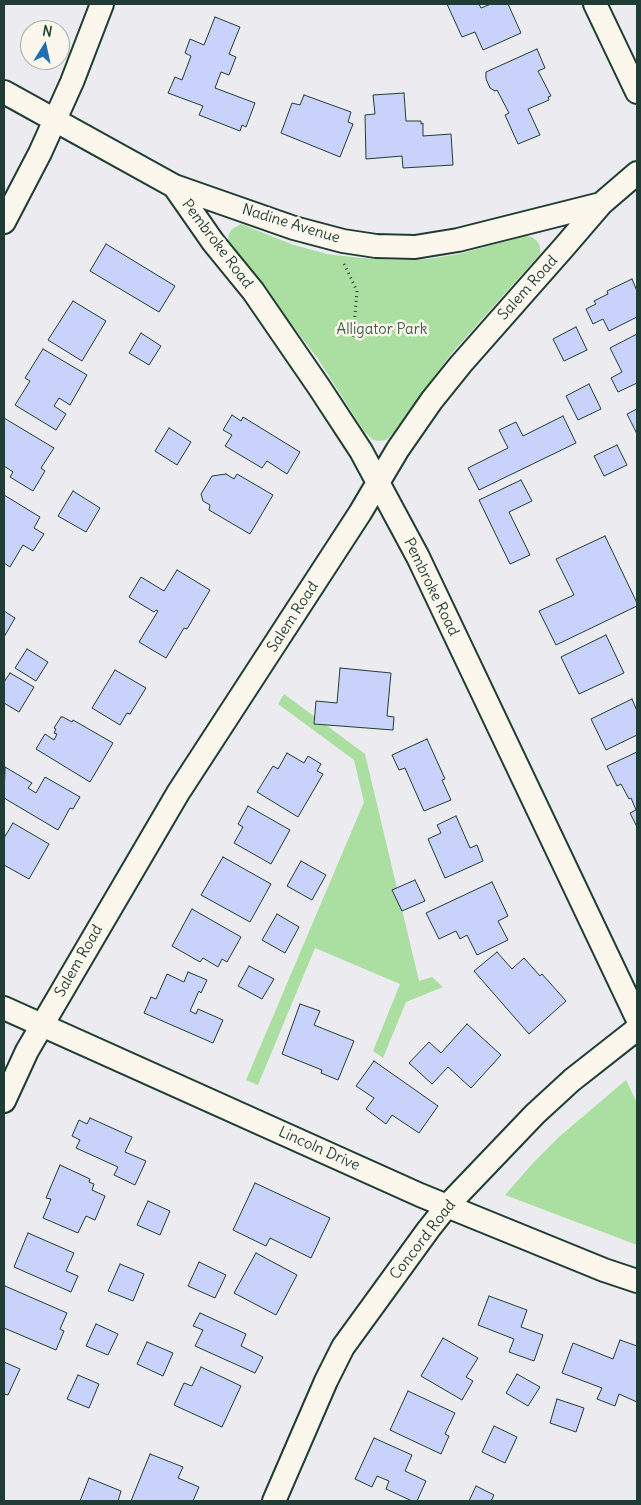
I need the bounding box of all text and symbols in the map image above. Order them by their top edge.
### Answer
north arrow [20,20,70,70]
text: N [41,22,54,41]
street label: Pembroke Road [178,196,256,292]
street label: Nadine Avenue [240,201,342,247]
street label: Salem Road [494,252,562,324]
park label: Alligator Park [337,321,427,339]
street label: Pembroke Road [400,535,462,639]
street label: Salem Road [264,578,322,656]
street label: Salem Road [51,922,107,1000]
street label: Lincoln Drive [275,1123,363,1175]
street label: Concord Road [386,1197,460,1283]

